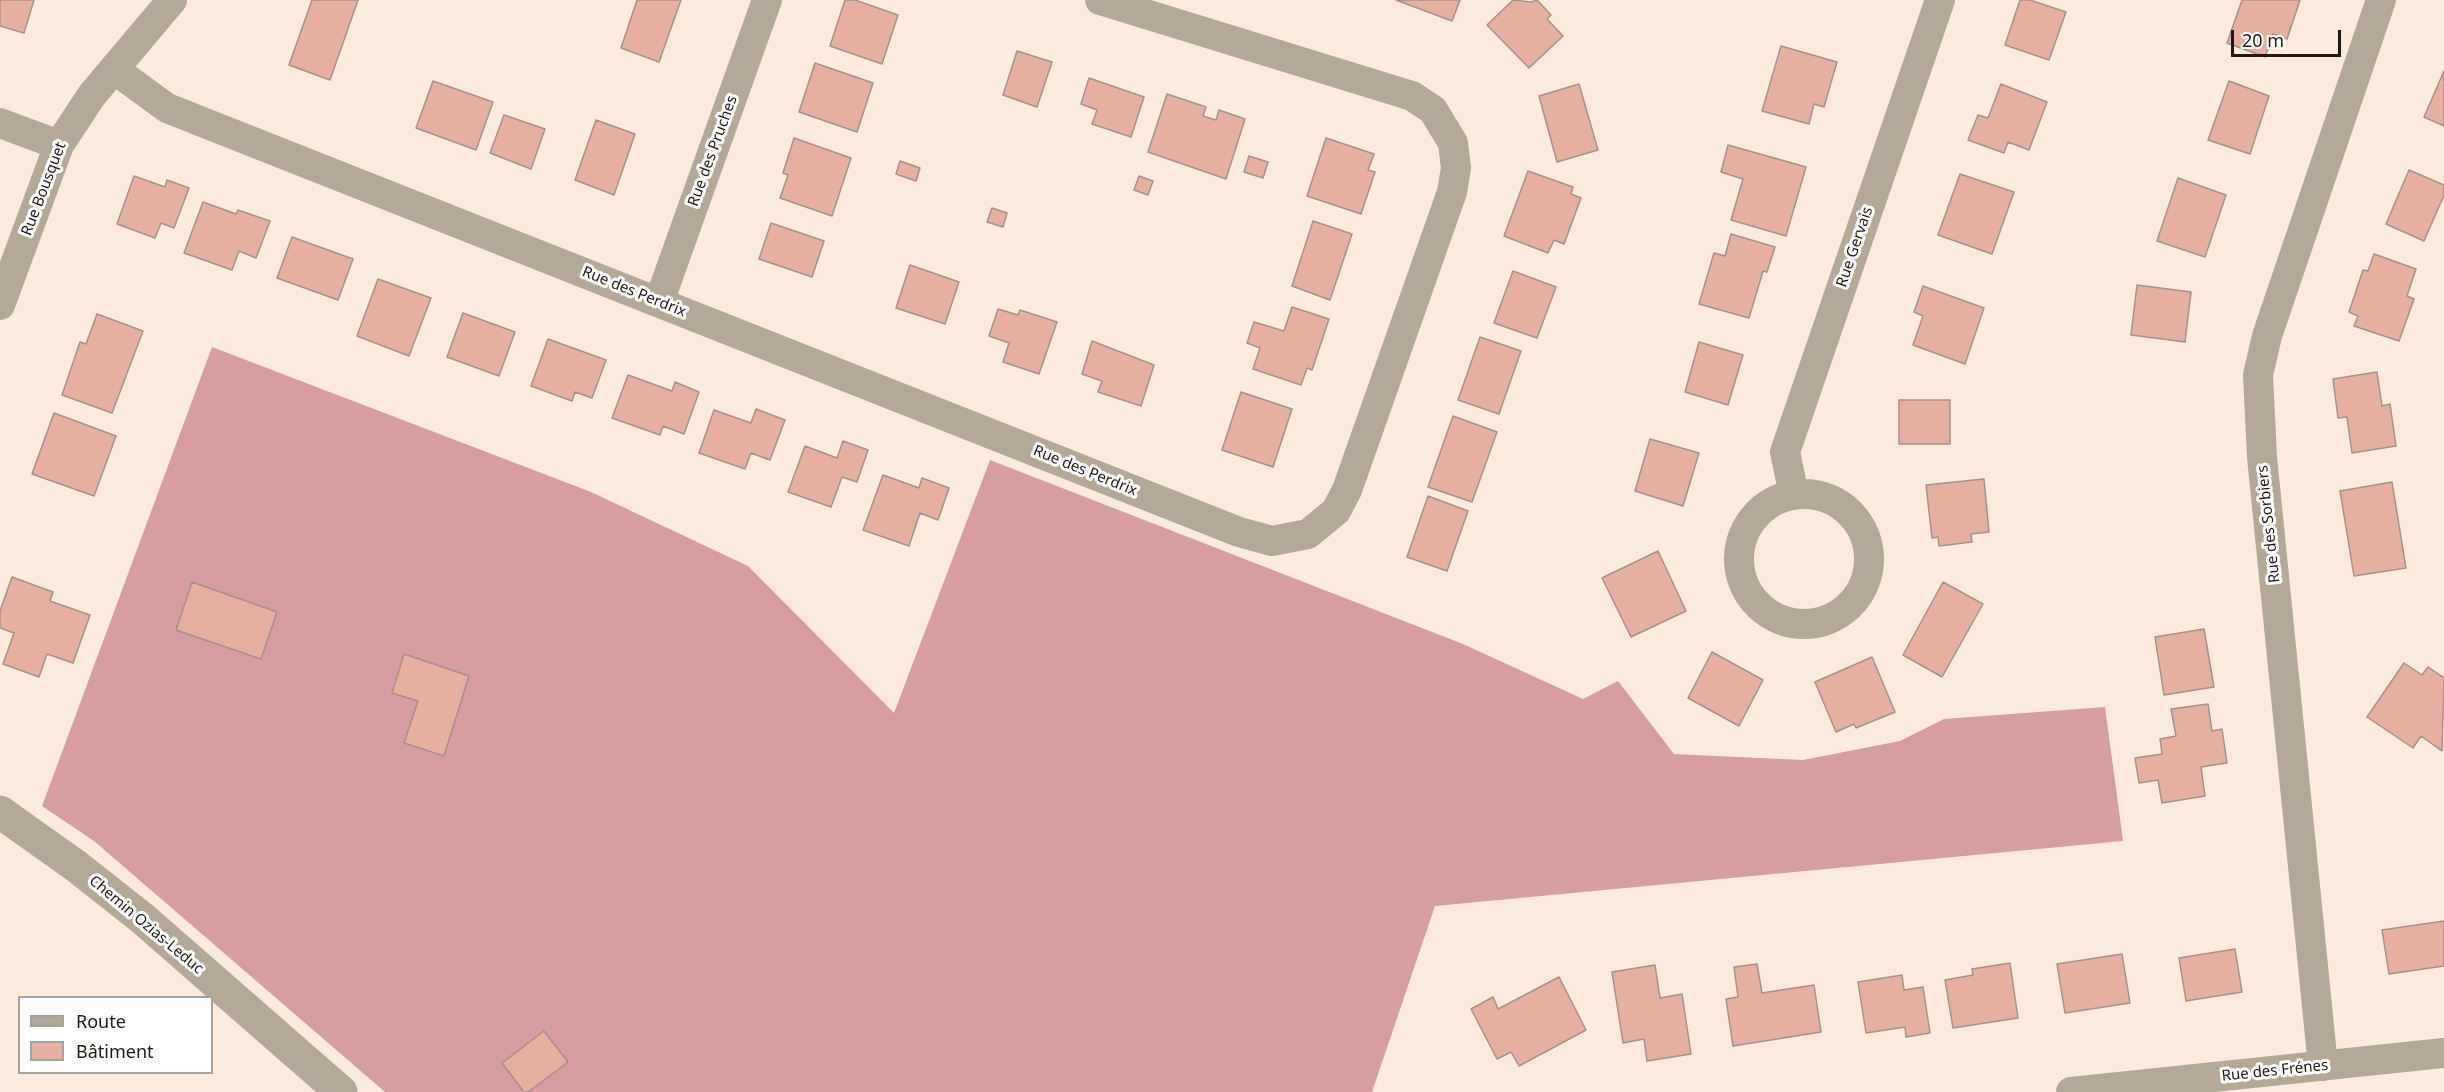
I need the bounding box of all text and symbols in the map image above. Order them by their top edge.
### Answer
scale bar [2234,18,2344,56]
text: 20 m [2242,28,2284,52]
street label: Rue des Pruches [685,93,741,209]
street label: Rue Bousquet [18,140,70,238]
street label: Rue Gervais [1833,205,1877,289]
street label: Rue des Perdrix [579,263,689,321]
street label: Rue des Perdrix [1030,442,1140,500]
street label: Rue des Sorbiers [2254,464,2284,584]
street label: Chemin Ozias-Leduc [85,872,207,978]
legend [18,996,213,1074]
text: Route [76,1009,126,1033]
text: Bâtiment [76,1039,154,1063]
street label: Rue des Frénes [2221,1056,2329,1086]

